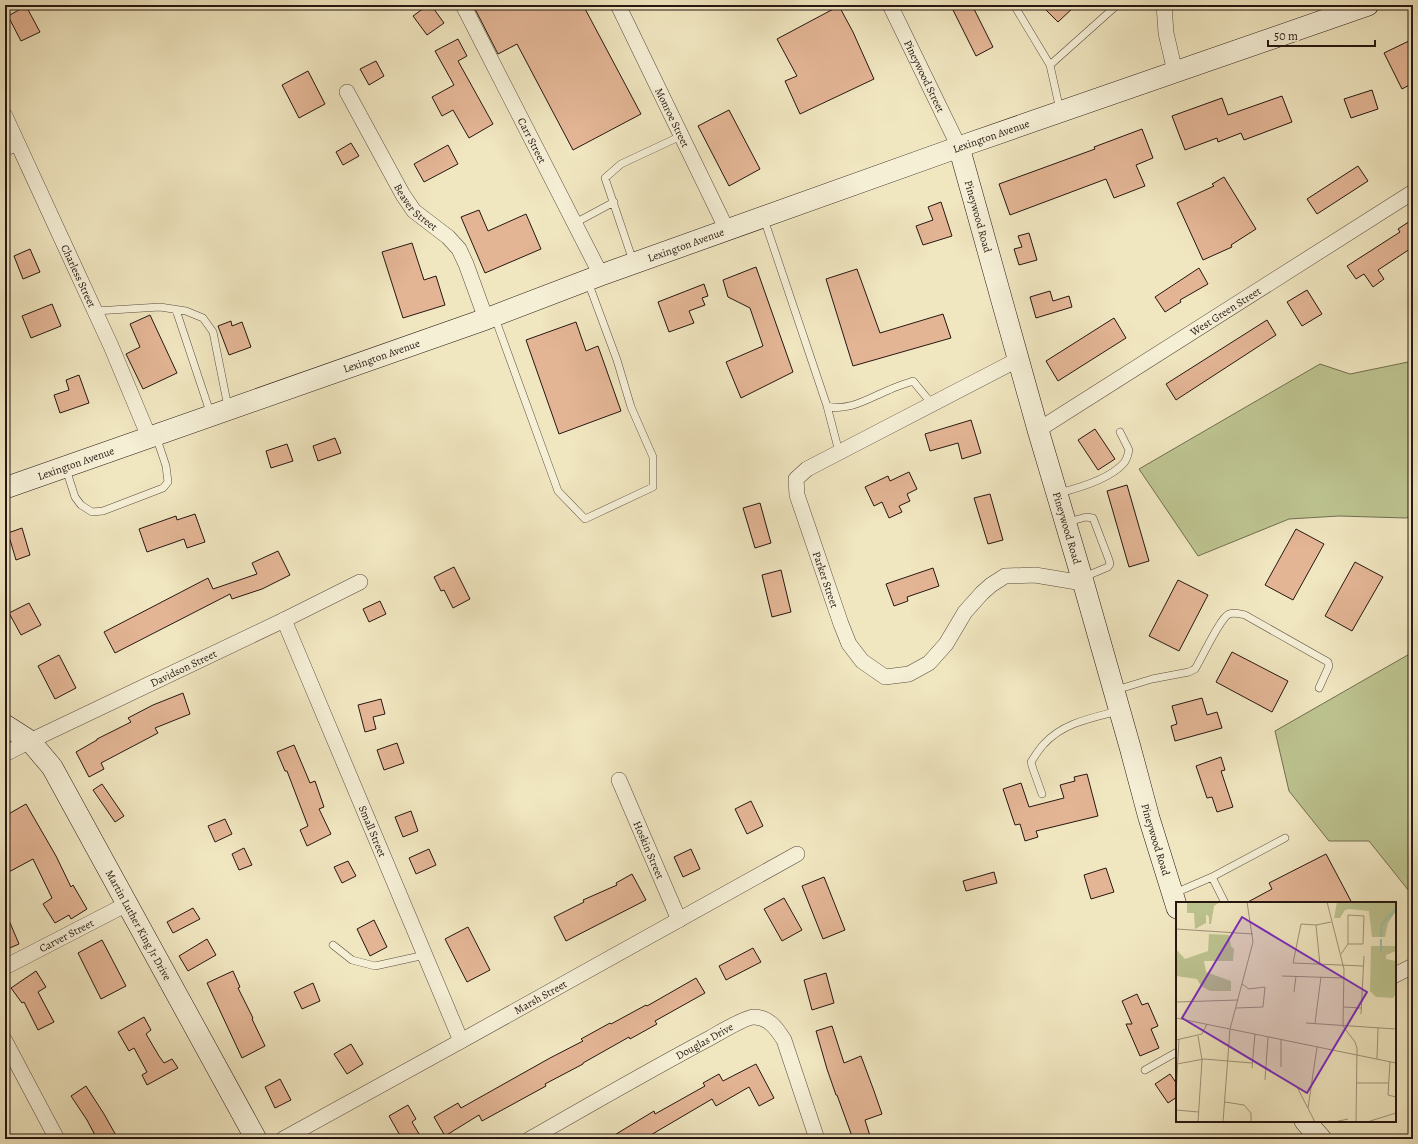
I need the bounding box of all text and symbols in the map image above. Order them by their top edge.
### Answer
scale bar [1268,22,1375,48]
text: 50 m [1274,28,1298,44]
street label: Pineywood Street [901,37,949,115]
street label: Monroe Street [652,85,693,150]
street label: Carr Street [514,115,550,166]
street label: Lexington Avenue [951,116,1031,156]
street label: Pineywood Road [961,178,996,254]
street label: Beaver Street [391,181,441,234]
street label: Lexington Avenue [645,224,726,265]
street label: Charless Street [58,242,100,310]
street label: West Green Street [1186,283,1264,340]
street label: Lexington Avenue [341,335,422,376]
street label: Lexington Avenue [35,443,116,484]
street label: Pineywood Road [1049,490,1085,566]
street label: Parker Street [809,549,843,610]
street label: Davidson Street [148,646,219,690]
street label: Pineywood Road [1138,802,1174,877]
street label: Small Street [355,803,390,860]
street label: Hoskin Street [630,818,668,882]
street label: Martin Luther King Jr Drive [102,867,175,983]
inset map [1176,902,1396,1122]
street label: Carver Street [36,915,97,956]
street label: Marsh Street [511,976,570,1018]
street label: Douglas Drive [673,1019,736,1063]

